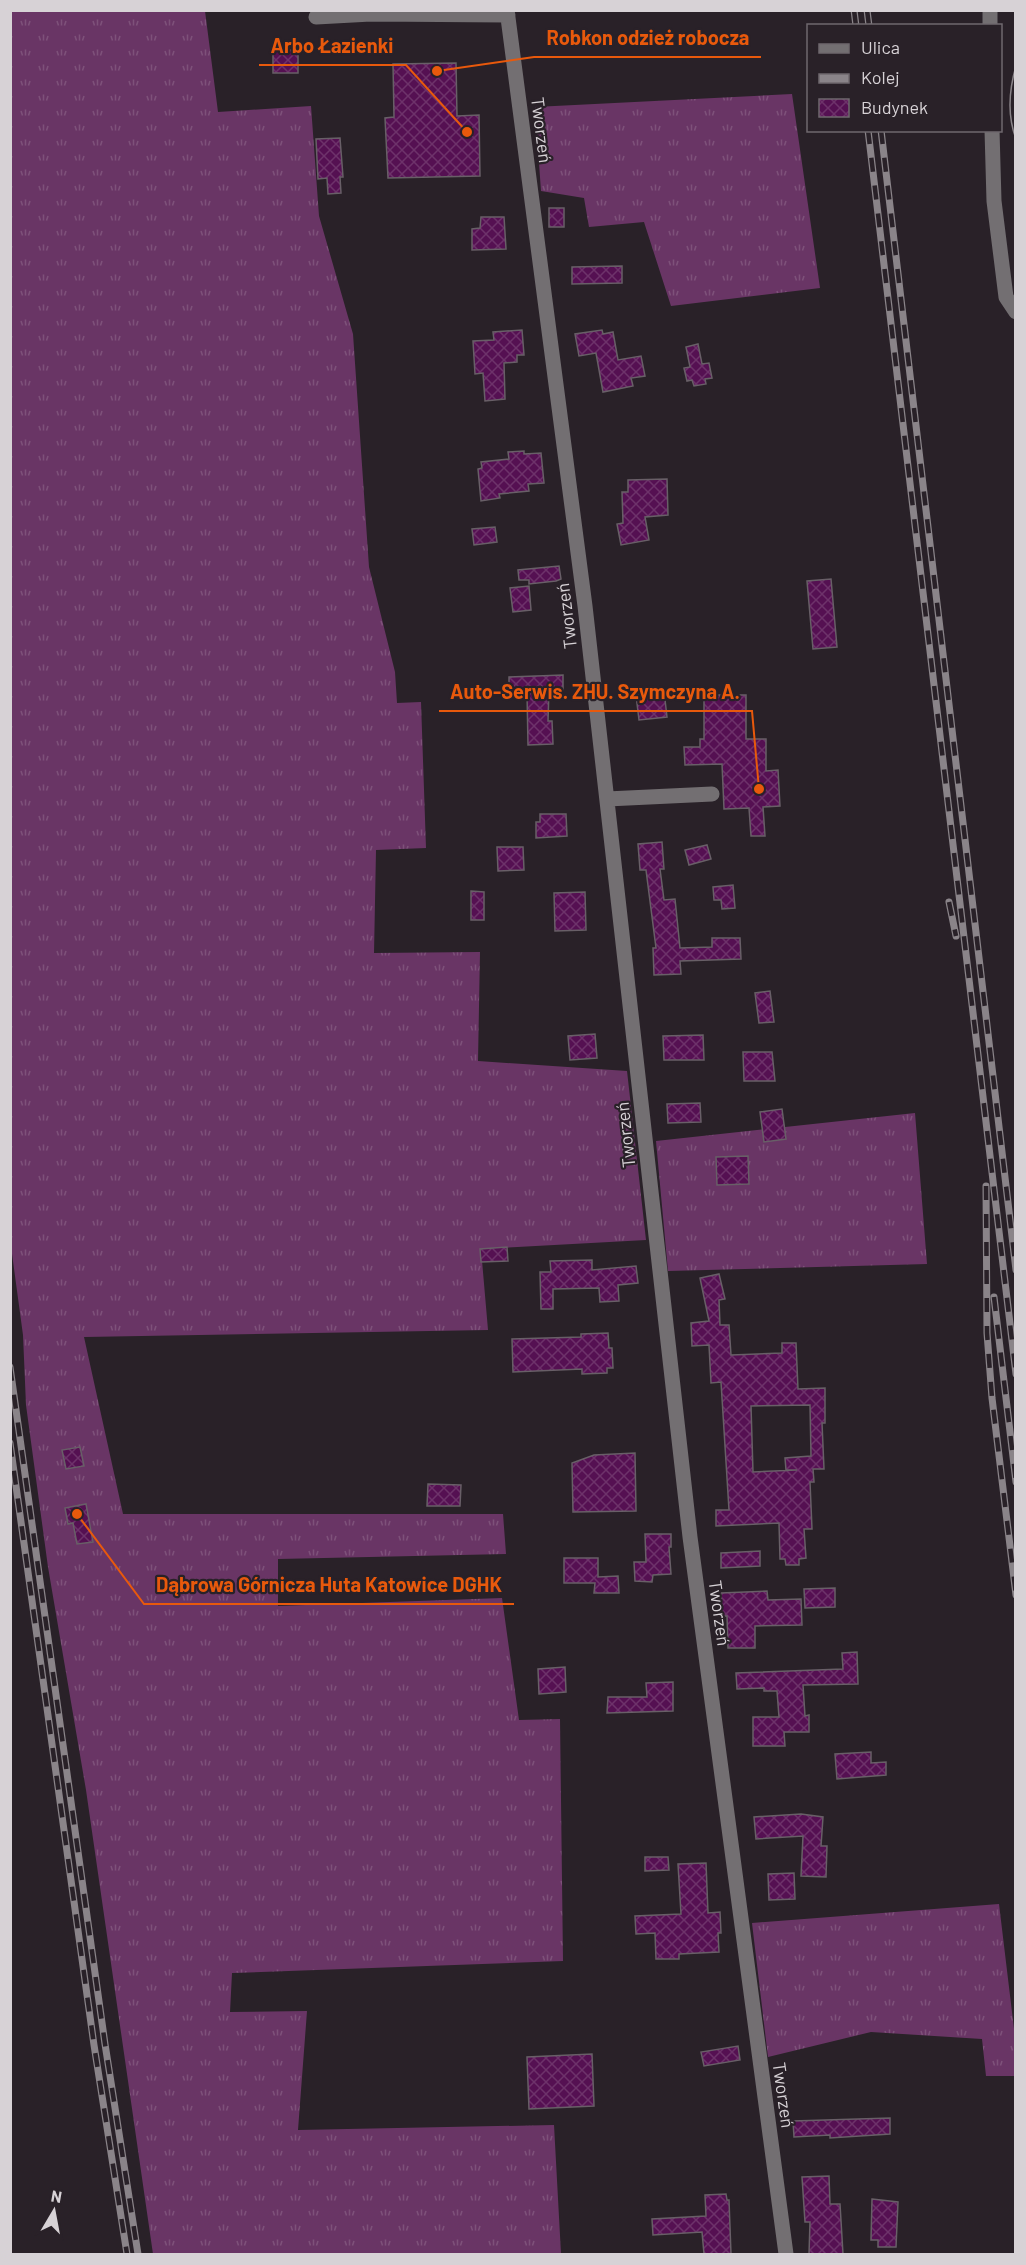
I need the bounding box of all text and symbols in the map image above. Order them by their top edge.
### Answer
callout: Robkon odzież robocza [534,19,761,57]
legend [807,24,1002,132]
text: Robkon odzież robocza [547,25,749,49]
callout: Arbo Łazienki [259,27,406,65]
text: Arbo Łazienki [271,33,393,57]
text: Ulica [861,36,900,58]
text: Kolej [861,66,900,88]
street label: Tworzeń [527,96,557,164]
text: Budynek [861,96,928,118]
street label: Tworzeń [551,582,581,650]
callout: Auto-Serwis. ZHU. Szymczyna A. [439,673,752,711]
text: Auto-Serwis. ZHU. Szymczyna A. [450,679,740,703]
street label: Tworzeń [611,1101,639,1169]
callout: Dąbrowa Górnicza Huta Katowice DGHK [144,1566,514,1604]
text: Dąbrowa Górnicza Huta Katowice DGHK [156,1572,502,1596]
street label: Tworzeń [705,1579,735,1647]
street label: Tworzeń [769,2061,799,2129]
north arrow [24,2181,84,2241]
text: N [50,2185,64,2206]

